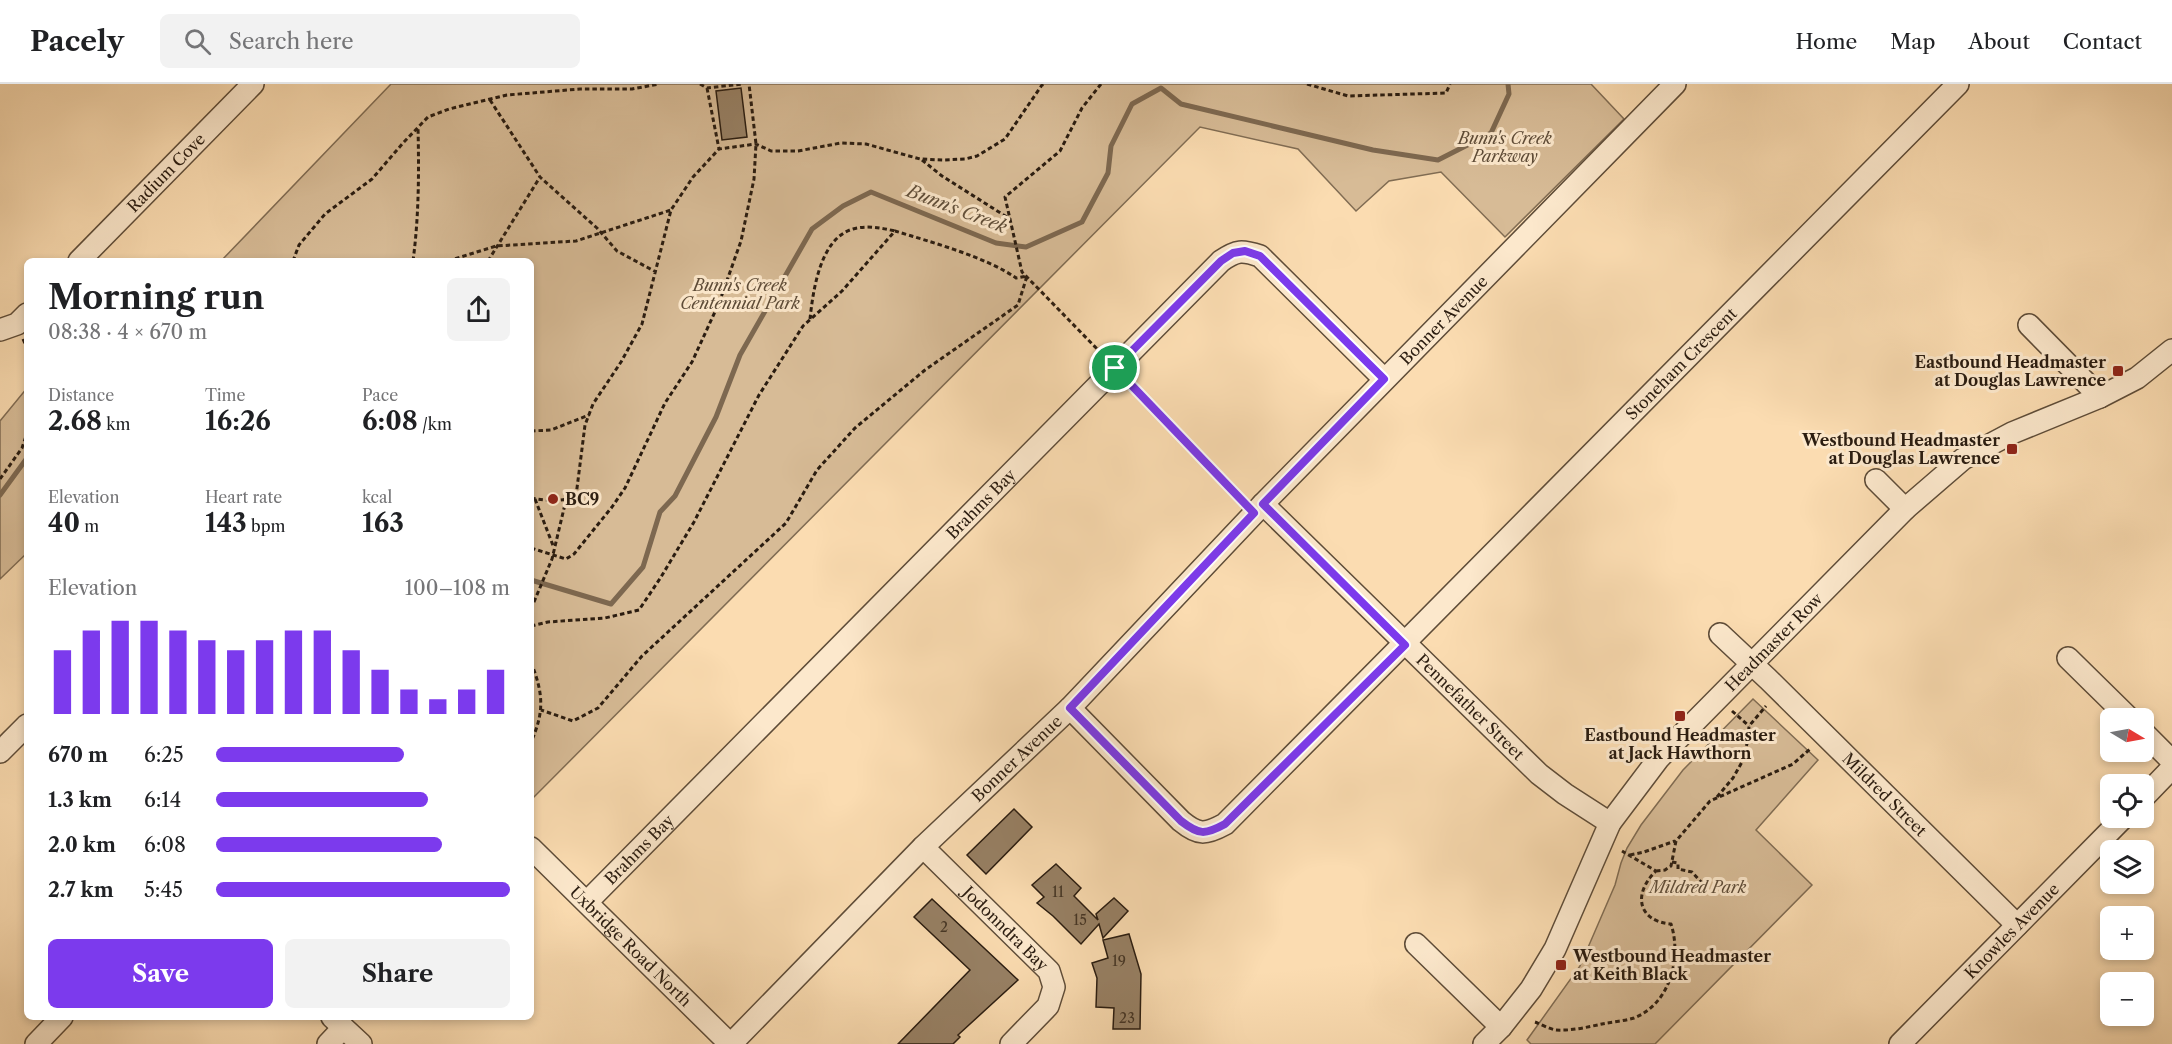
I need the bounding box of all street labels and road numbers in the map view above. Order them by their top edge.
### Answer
street label: Radium Cove [123,129,209,216]
street label: Bonner Avenue [1395,271,1492,369]
street label: Stoneham Crescent [1621,303,1741,424]
street label: Brahms Bay [942,464,1021,543]
street label: Headmaster Row [1721,588,1827,695]
street label: Pennefather Street [1412,650,1529,764]
street label: Bonner Avenue [967,711,1066,806]
street label: Mildred Street [1839,748,1931,841]
street label: Brahms Bay [600,809,679,889]
street label: Knowles Avenue [1960,879,2063,983]
street label: Jodonndra Bay [957,880,1053,976]
street label: Uxbridge Road North [566,882,696,1011]

